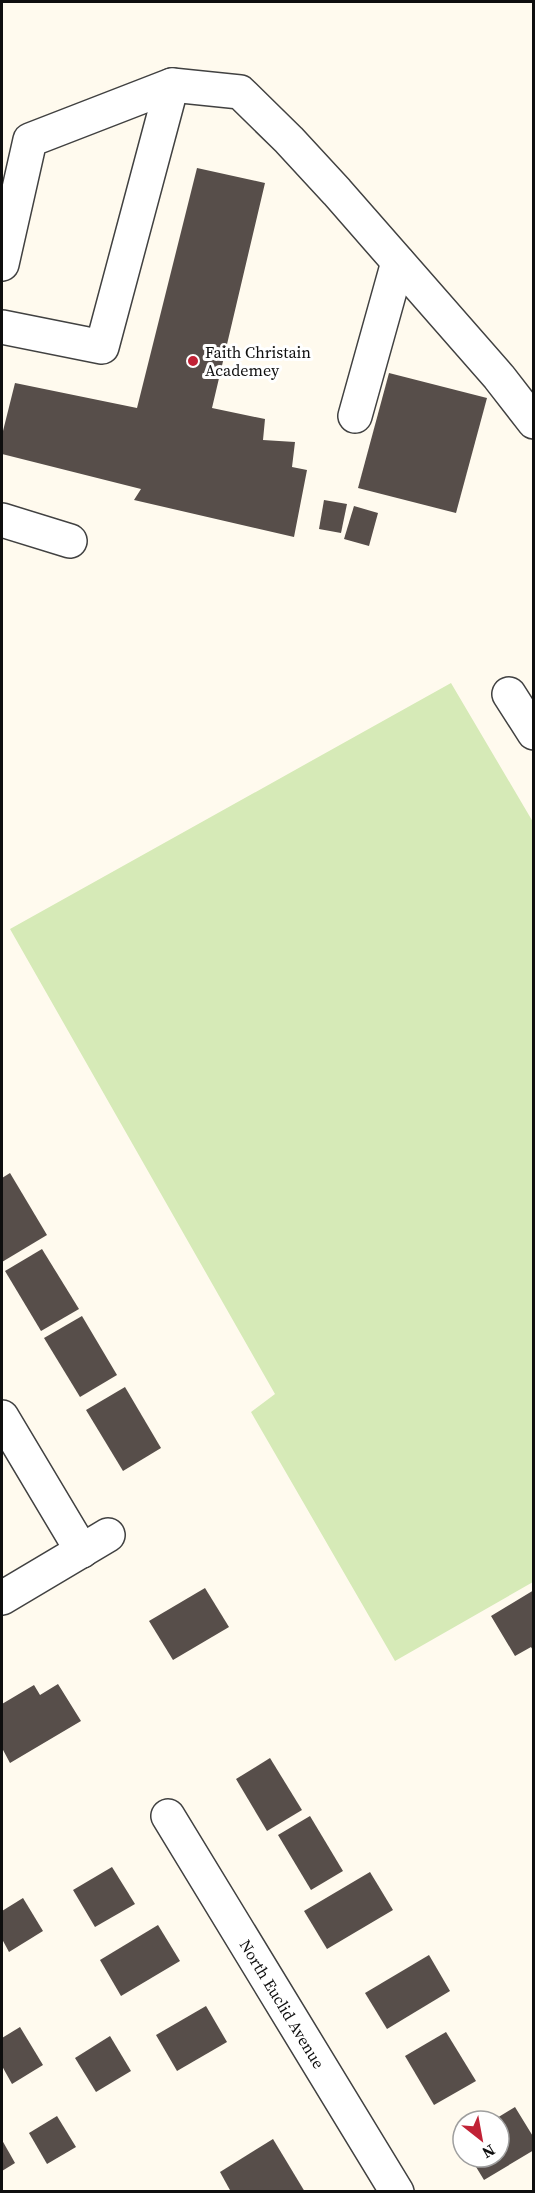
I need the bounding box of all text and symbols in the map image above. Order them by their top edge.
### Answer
place label: Faith Christain Academey [205,341,311,381]
marker: Faith Christain Academey [186,354,200,368]
street label: North Euclid Avenue [235,1935,330,2073]
north arrow [451,2109,511,2169]
text: N [478,2139,499,2164]

